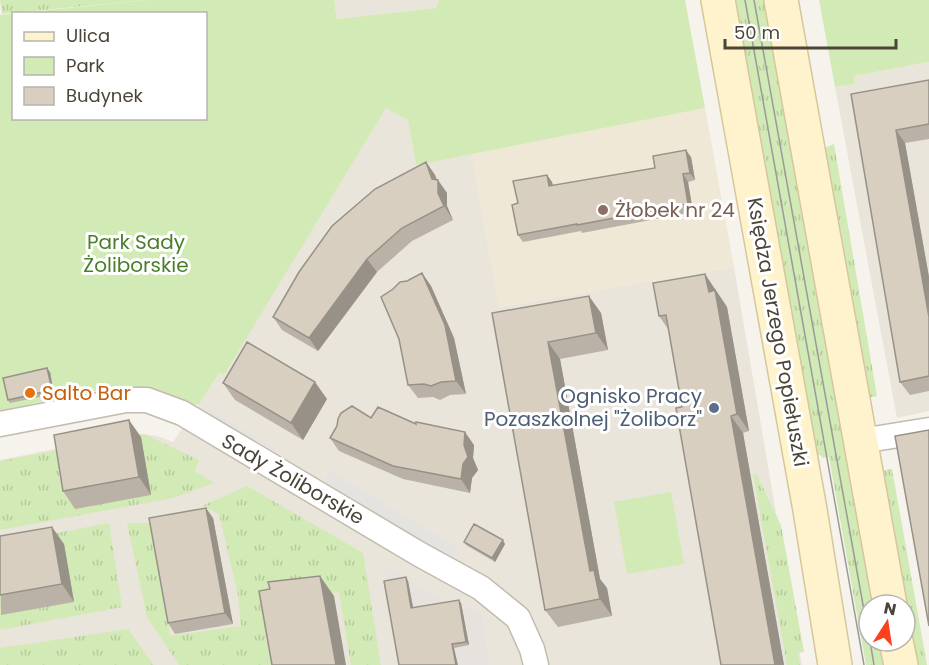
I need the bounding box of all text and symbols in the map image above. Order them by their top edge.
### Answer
legend [12,12,207,120]
scale bar [725,12,896,50]
text: 50 m [734,20,780,45]
text: Ulica [66,23,110,48]
text: Park [66,53,105,78]
text: Budynek [66,83,144,108]
street label: Księdza Jerzego Popiełuszki [741,195,815,469]
place label: Żłobek nr 24 [615,196,735,224]
marker: Żłobek nr 24 [596,203,610,217]
park label: Park Sady Żoliborskie [83,228,189,279]
place label: Salto Bar [42,379,131,407]
place label: Ognisko Pracy Pozaszkolnej "Żoliborz" [484,382,702,433]
marker: Salto Bar [23,386,37,400]
marker: Ognisko Pracy Pozaszkolnej "Żoliborz" [707,401,721,415]
street label: Sady Żoliborskie [216,427,370,531]
north arrow [857,593,917,653]
text: N [882,596,898,621]

